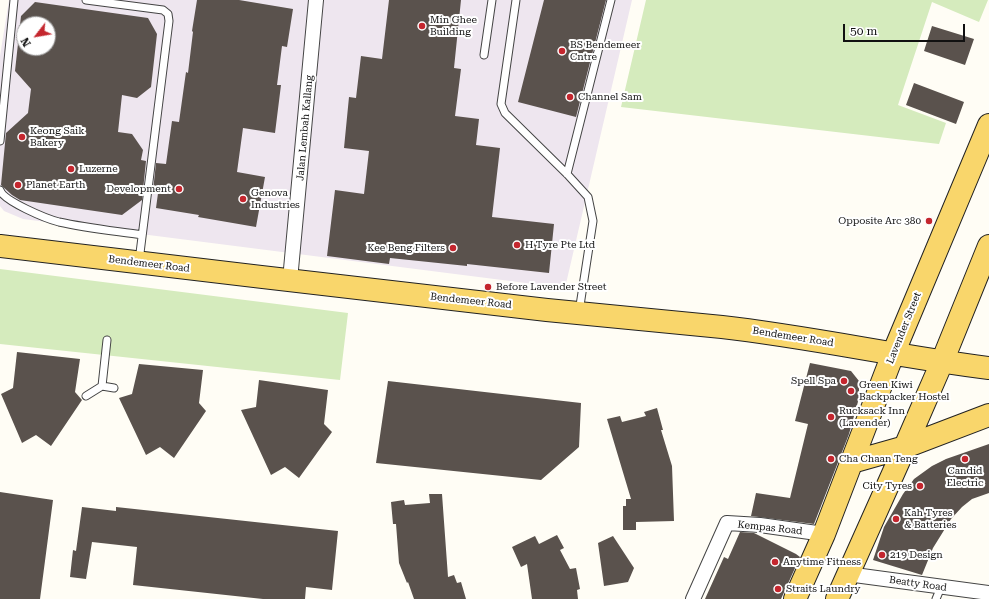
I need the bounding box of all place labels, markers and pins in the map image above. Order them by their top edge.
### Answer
place label: Min Ghee Building [430,14,477,38]
marker: Min Ghee Building [417,21,427,31]
place label: BS Bendemeer Cntre [570,39,640,62]
marker: BS Bendemeer Cntre [557,46,567,56]
place label: Channel Sam [578,91,642,103]
marker: Channel Sam [565,92,575,102]
place label: Keong Saik Bakery [30,125,85,148]
marker: Keong Saik Bakery [17,132,27,142]
place label: Luzerne [79,163,118,175]
marker: Luzerne [66,164,76,174]
place label: Planet Earth [26,179,85,191]
marker: Planet Earth [13,180,23,190]
place label: Development [106,183,171,195]
marker: Development [174,184,184,194]
place label: Genova Industries [251,187,300,210]
marker: Genova Industries [238,194,248,204]
place label: Opposite Arc 380 [838,215,921,227]
marker: Opposite Arc 380 [924,216,934,226]
place label: H Tyre Pte Ltd [525,239,595,251]
marker: H Tyre Pte Ltd [512,240,522,250]
place label: Kee Beng Filters [367,242,445,254]
marker: Kee Beng Filters [448,243,458,253]
place label: Before Lavender Street [496,281,606,293]
marker: Before Lavender Street [483,282,493,292]
place label: Spell Spa [791,375,836,387]
marker: Spell Spa [839,376,849,386]
place label: Green Kiwi Backpacker Hostel [859,379,949,402]
marker: Green Kiwi Backpacker Hostel [846,386,856,396]
place label: Rucksack Inn (Lavender) [839,405,905,428]
marker: Rucksack Inn (Lavender) [826,412,836,422]
place label: Cha Chaan Teng [839,453,918,465]
marker: Cha Chaan Teng [826,454,836,464]
marker: Candid Electric [960,454,970,464]
place label: Candid Electric [946,465,984,488]
place label: City Tyres [862,480,912,492]
marker: City Tyres [915,481,925,491]
place label: Kah Tyres & Batteries [904,507,956,530]
marker: Kah Tyres & Batteries [891,514,901,524]
place label: 219 Design [890,549,943,561]
marker: 219 Design [877,550,887,560]
place label: Anytime Fitness [783,556,861,568]
marker: Anytime Fitness [770,557,780,567]
place label: Straits Laundry [786,583,861,595]
marker: Straits Laundry [773,584,783,594]

